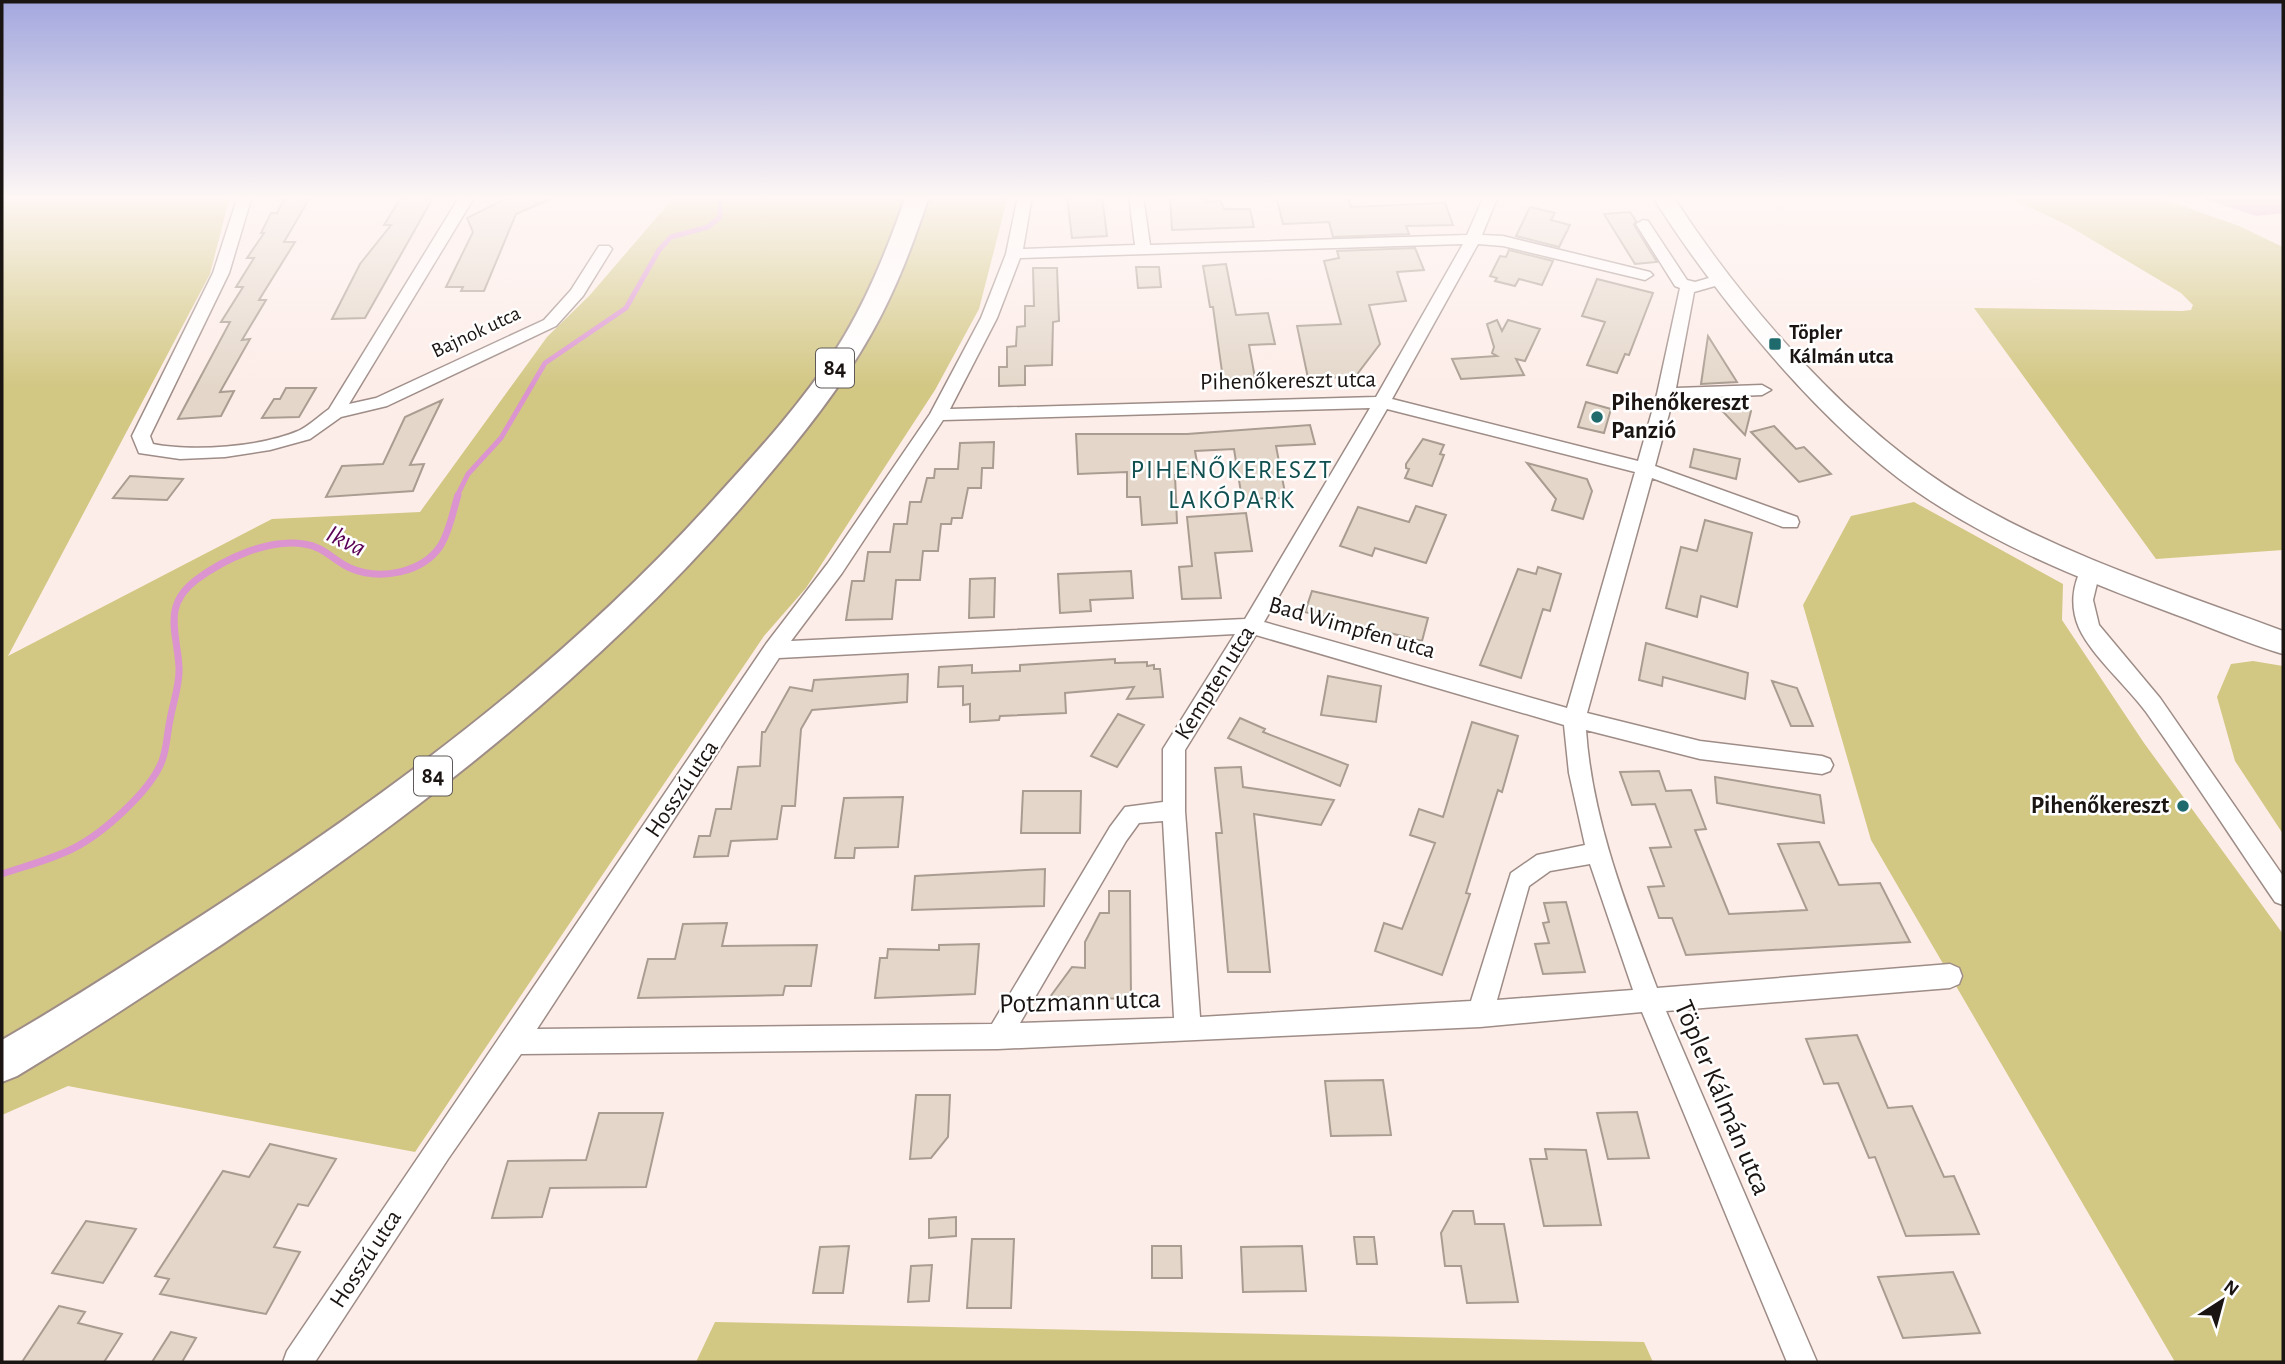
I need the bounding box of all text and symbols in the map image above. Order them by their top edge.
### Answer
street label: Bajnok utca [428,302,524,362]
place label: Töpler Kálmán utca [1789,322,1894,367]
marker: Töpler Kálmán utca [1767,336,1783,352]
road number: 84 [816,348,854,388]
street label: Pihenőkereszt utca [1200,367,1376,395]
place label: Pihenőkereszt Panzió [1611,391,1749,443]
marker: Pihenőkereszt Panzió [1589,409,1605,425]
district label: PIHENŐKERESZT LAKÓPARK [1130,455,1334,513]
water label: Ikva [322,520,370,562]
street label: Bad Wimpfen utca [1266,593,1438,663]
street label: Kempten utca [1171,622,1259,744]
street label: Hosszú utca [641,736,723,842]
road number: 84 [414,756,452,796]
place label: Pihenőkereszt [2031,794,2169,818]
marker: Pihenőkereszt [2175,798,2191,814]
street label: Potzmann utca [998,985,1162,1019]
street label: Töpler Kálmán utca [1668,997,1776,1200]
street label: Hosszú utca [326,1206,406,1312]
north arrow [2187,1266,2257,1336]
text: N [2220,1277,2242,1300]

